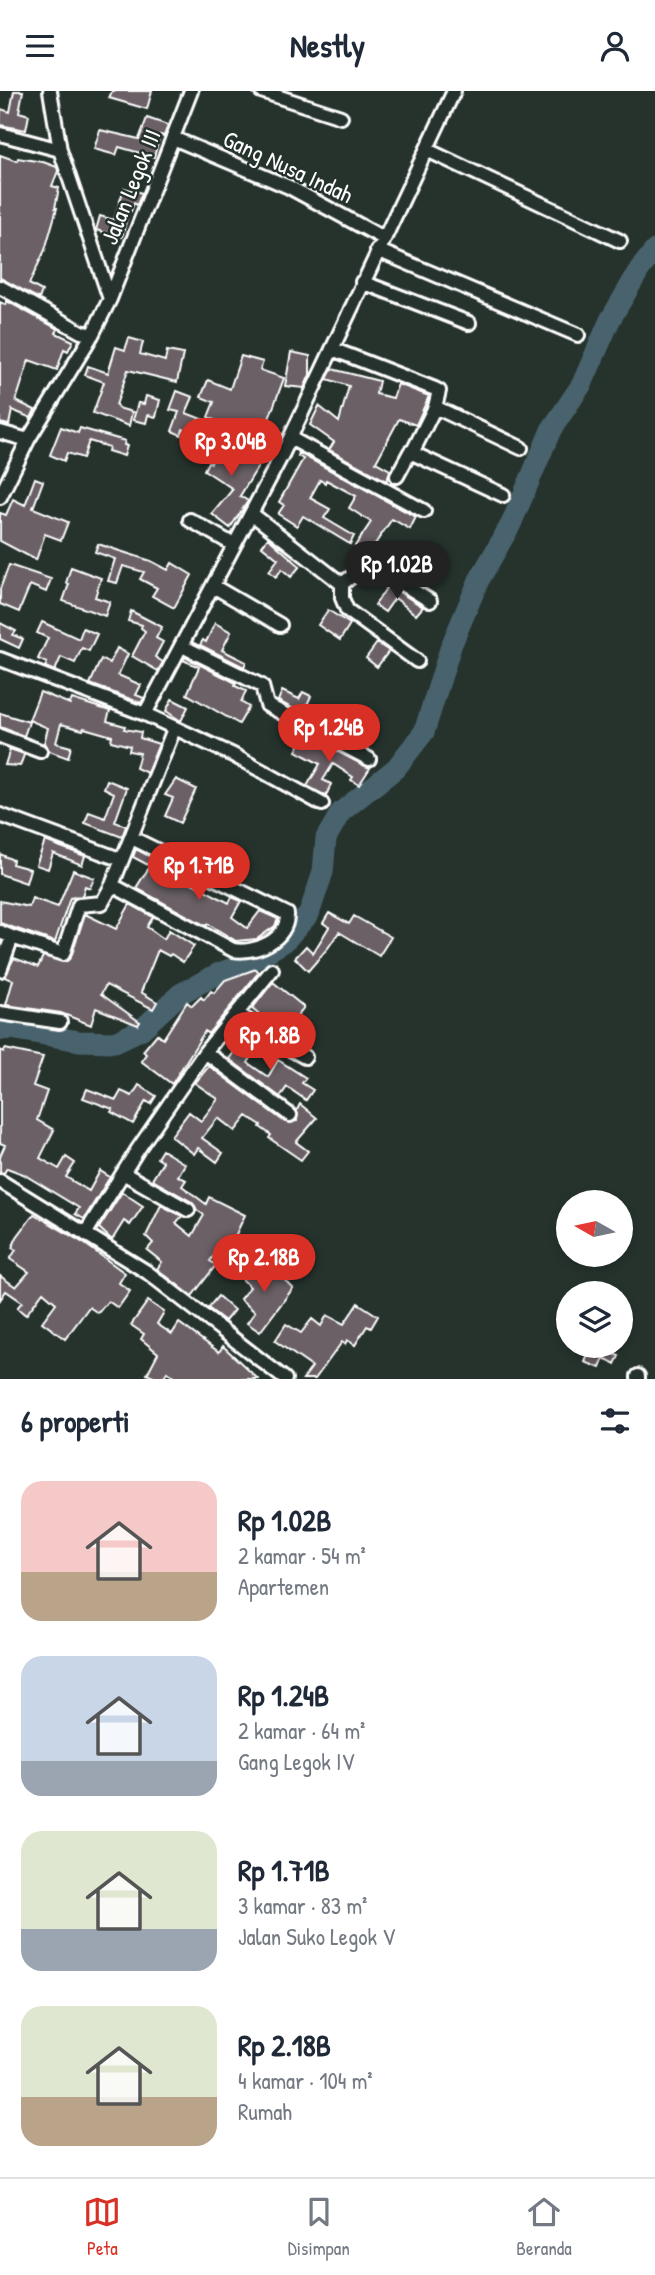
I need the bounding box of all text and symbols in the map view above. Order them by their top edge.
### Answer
text: Nestly [290,24,365,67]
icon: menu [21,27,59,65]
icon: person [596,27,634,65]
street label: Gang Nusa Indah [218,122,359,210]
street label: Jalan Legok III [92,124,168,249]
pin: Rp 3.04B [159,419,303,478]
text: Rp 3.04B [195,425,267,456]
pin: Rp 1.02B [325,541,469,601]
text: Rp 1.02B [361,548,433,579]
pin: Rp 1.24B [257,705,401,764]
text: Rp 1.24B [294,711,364,742]
pin: Rp 1.71B [127,843,271,902]
text: Rp 1.71B [164,849,234,880]
pin: Rp 1.8B [205,1013,335,1072]
text: Rp 1.8B [240,1019,300,1050]
north arrow [556,1190,634,1267]
map controls [556,1190,633,1358]
pin: Rp 2.18B [192,1235,336,1294]
text: Rp 2.18B [228,1241,300,1272]
button: layers [556,1281,633,1358]
text: 6 properti [21,1401,130,1441]
icon: filters [596,1402,634,1440]
text: Rp 1.02B [238,1500,331,1540]
icon: home [77,1509,161,1593]
text: 2 kamar · 54 m² [238,1540,366,1571]
text: Apartemen [238,1571,329,1602]
text: Rp 1.24B [238,1675,329,1715]
icon: home [77,1684,161,1768]
text: 2 kamar · 64 m² [238,1715,365,1746]
text: Gang Legok IV [238,1746,354,1777]
text: Rp 1.71B [238,1850,330,1890]
icon: home [77,1859,161,1943]
text: 3 kamar · 83 m² [238,1890,367,1921]
text: Jalan Suko Legok V [238,1921,395,1952]
text: Rp 2.18B [238,2025,331,2065]
icon: home [77,2034,161,2118]
text: 4 kamar · 104 m² [238,2065,373,2096]
text: Rumah [238,2096,292,2127]
tab: Peta [83,2193,121,2261]
tab: Disimpan [288,2193,350,2261]
tab: Beranda [516,2193,572,2261]

